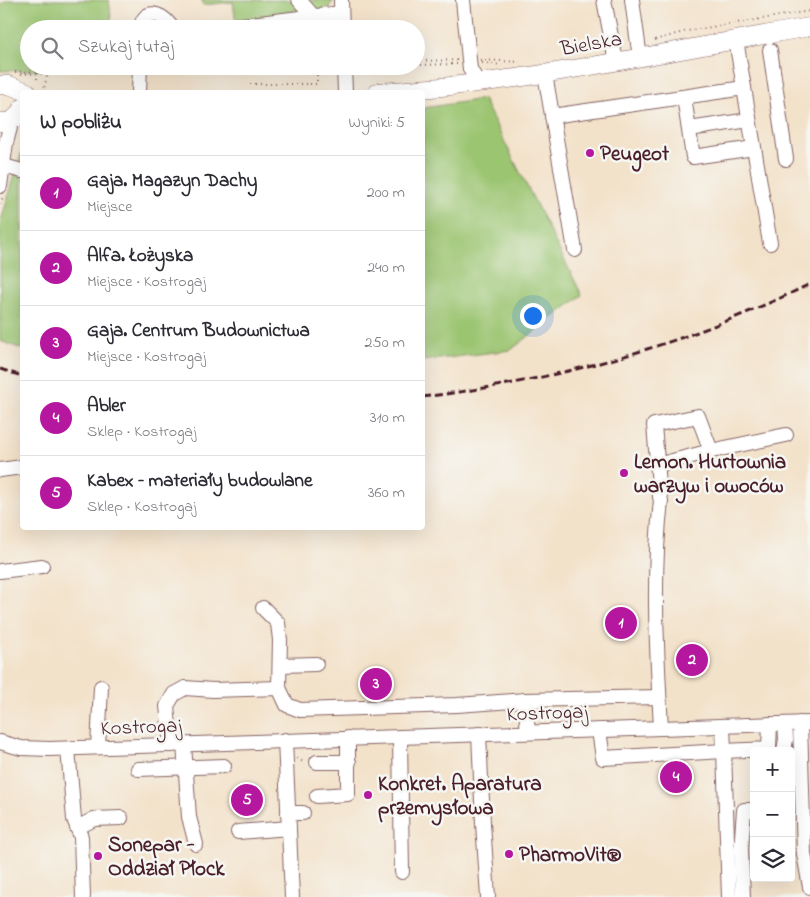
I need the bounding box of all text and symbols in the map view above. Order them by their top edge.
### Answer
search box [20,20,425,75]
street label: Bielska [557,25,625,65]
icon: search [38,34,66,62]
text: Szukaj tutaj [78,34,174,61]
text: W pobliżu [40,108,122,138]
text: Wyniki: 5 [349,111,405,135]
place label: Peugeot [600,140,670,172]
marker: Peugeot [584,147,596,159]
text: Gaja. Magazyn Dachy [87,168,257,195]
text: 1 [53,181,59,205]
text: 200 m [367,181,405,205]
text: Miejsce [87,195,132,219]
text: Alfa. Łożyska [87,243,193,270]
text: 2 [52,256,60,280]
text: 240 m [367,256,405,280]
text: Miejsce · Kostrogaj [87,270,206,294]
your location [520,303,546,329]
text: Gaja. Centrum Budownictwa [87,318,310,345]
text: 3 [53,331,59,355]
text: 250 m [365,331,405,355]
text: Miejsce · Kostrogaj [87,345,206,369]
text: Abler [87,393,126,420]
text: 4 [53,406,59,430]
text: 310 m [370,406,405,430]
text: Sklep · Kostrogaj [87,420,196,444]
place label: Lemon. Hurtownia warzyw i owoców [634,448,786,504]
marker: Lemon. Hurtownia warzyw i owoców [618,467,630,479]
text: Kabex – materiały budowlane [87,468,312,495]
text: 5 [51,481,61,505]
text: 360 m [368,481,405,505]
text: Sklep · Kostrogaj [87,495,196,519]
pin: 1 [605,604,637,642]
pin: 2 [676,641,708,679]
pin: 3 [360,665,392,703]
street label: Kostrogaj [506,698,589,732]
street label: Kostrogaj [100,712,183,746]
map controls [750,747,795,882]
button: + [750,747,795,792]
pin: 4 [660,758,692,796]
place label: Konkret. Aparatura przemysłowa [378,770,542,826]
pin: 5 [231,781,263,819]
marker: Konkret. Aparatura przemysłowa [362,789,374,801]
button: − [750,792,795,837]
place label: Sonepar - Oddział Płock [108,831,225,885]
button: layers [750,837,795,882]
place label: PharmoVit® [519,841,622,871]
marker: PharmoVit® [503,848,515,860]
marker: Sonepar - Oddział Płock [92,850,104,862]

